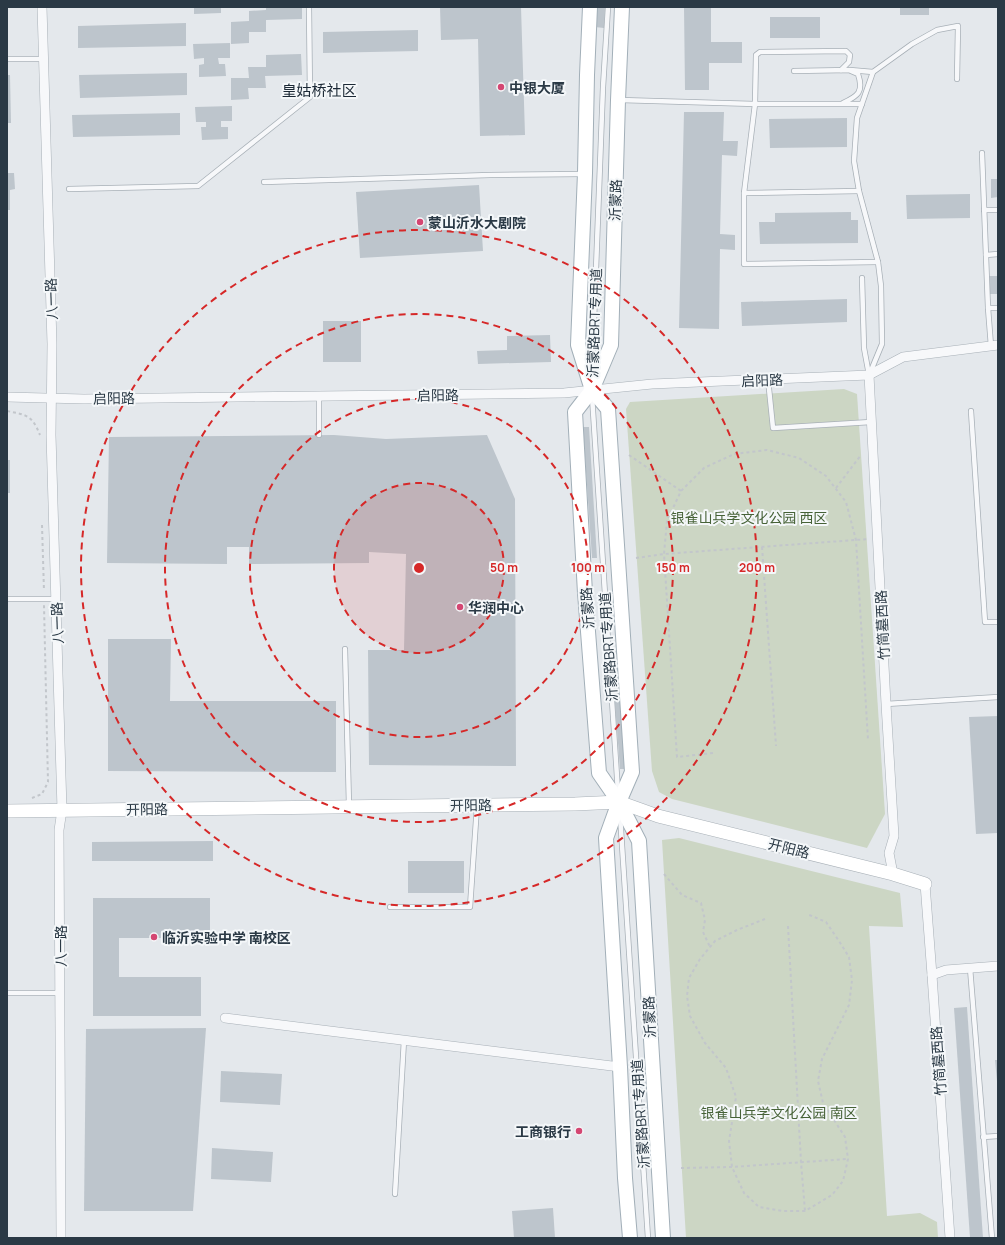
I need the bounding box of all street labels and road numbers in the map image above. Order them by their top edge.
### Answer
street label: 沂蒙路 [605,179,625,221]
street label: 沂蒙路BRT专用道 [583,268,605,378]
street label: 八一路 [41,278,61,320]
street label: 启阳路 [741,370,783,390]
street label: 启阳路 [417,385,459,405]
street label: 启阳路 [93,388,135,408]
street label: 沂蒙路 [576,586,598,630]
street label: 竹简墓西路 [871,590,893,660]
street label: 沂蒙路BRT专用道 [595,592,621,702]
street label: 八一路 [47,602,67,644]
street label: 开阳路 [450,795,492,815]
street label: 开阳路 [126,799,168,819]
street label: 开阳路 [766,834,812,862]
street label: 八一路 [51,925,70,967]
street label: 沂蒙路 [638,996,660,1038]
street label: 竹简墓西路 [926,1025,950,1097]
street label: 沂蒙路BRT专用道 [627,1059,653,1169]

